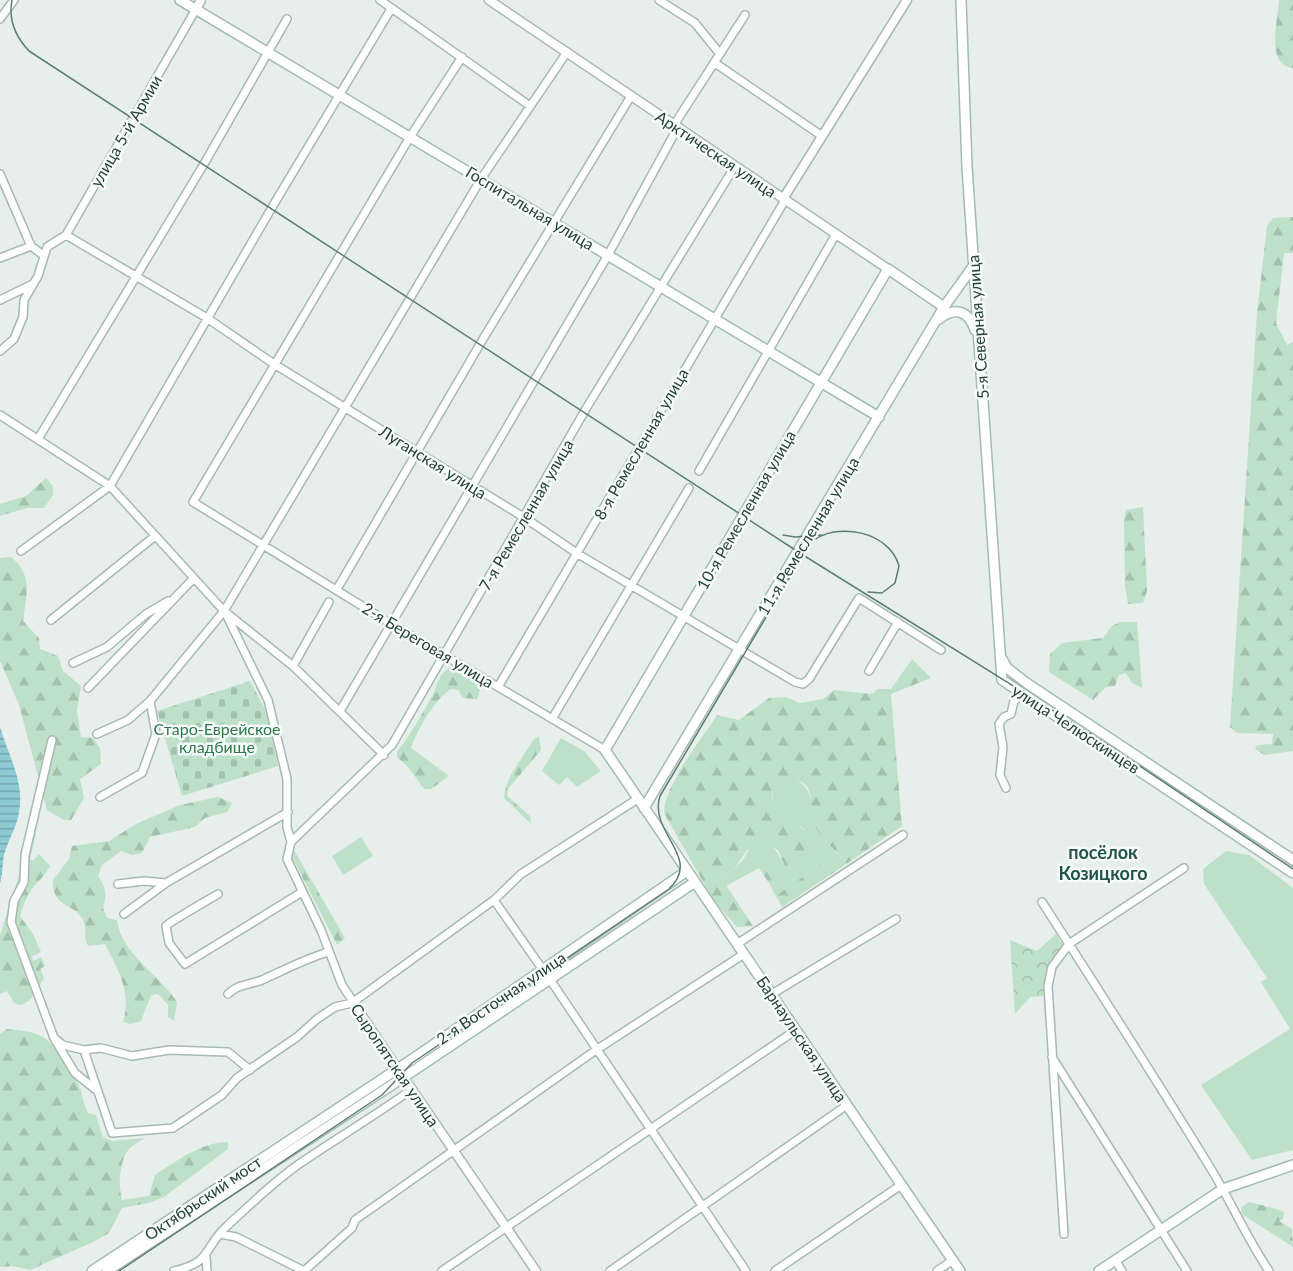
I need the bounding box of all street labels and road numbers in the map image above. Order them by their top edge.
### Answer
street label: улица 5-й Армии [86,72,165,190]
street label: Арктическая улица [652,106,780,201]
street label: Госпитальная улица [463,162,598,253]
street label: 5-я Северная улица [963,254,992,400]
street label: 8-я Ремесленная улица [589,365,692,523]
street label: Луганская улица [375,420,490,502]
street label: 10-я Ремесленная улица [692,427,799,593]
street label: 7-я Ремесленная улица [474,436,577,594]
street label: 11-я Ремесленная улица [753,453,862,618]
street label: 2-я Береговая улица [359,598,497,691]
street label: улица Челюскинцев [1009,680,1144,777]
street label: 2-я Восточная улица [432,947,569,1048]
street label: Барнаульская улица [753,972,852,1105]
street label: Сыропятская улица [347,1000,444,1130]
street label: Октябрьский мост [141,1151,265,1244]

